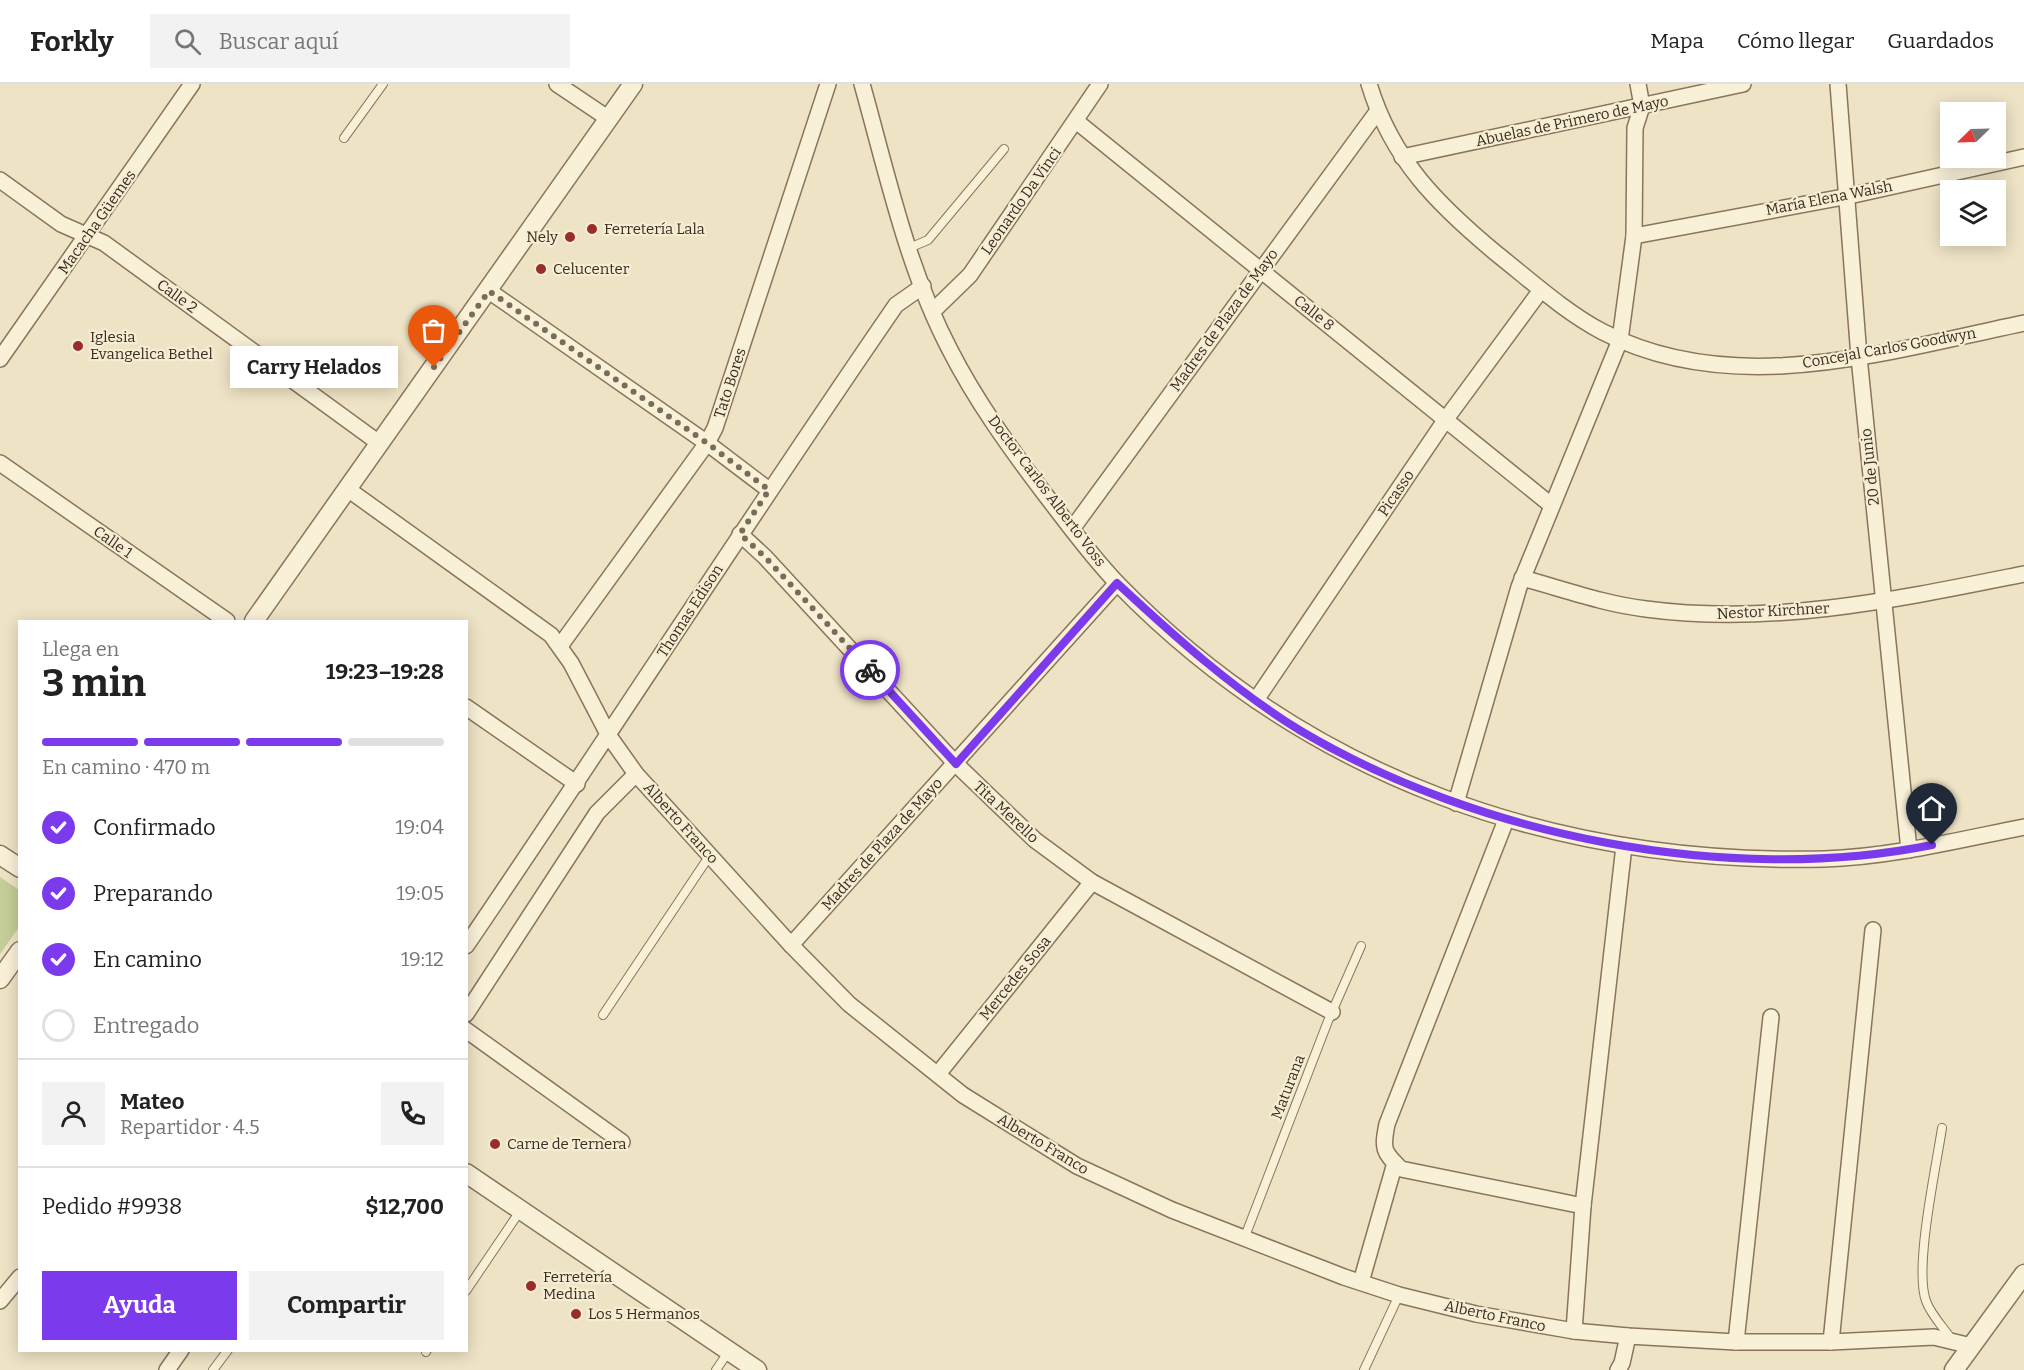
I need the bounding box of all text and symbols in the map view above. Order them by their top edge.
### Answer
search box [150,14,570,68]
text: Forkly [30,25,114,58]
icon: search [171,25,204,58]
text: Buscar aquí [219,28,339,55]
text: Mapa [1650,28,1704,54]
text: Cómo llegar [1737,28,1854,54]
text: Guardados [1887,28,1994,54]
street label: Abuelas de Primero de Mayo [1474,92,1670,150]
north arrow [1940,102,2006,168]
map controls [1940,102,2006,246]
street label: Leonardo Da Vinci [977,144,1065,258]
street label: Macacha Güemes [54,166,140,278]
street label: María Elena Walsh [1764,177,1895,219]
button: layers [1940,180,2006,246]
place label: Ferretería Lala [604,220,705,238]
marker: Ferretería Lala [585,222,599,236]
place label: Nely [526,228,558,246]
marker: Nely [563,230,577,244]
street label: Madres de Plaza de Mayo [1166,245,1282,395]
place label: Celucenter [553,260,630,278]
marker: Celucenter [534,262,548,276]
street label: Calle 2 [153,275,201,317]
street label: Calle 8 [1290,291,1338,335]
pin [408,305,459,367]
icon: bag [417,314,450,347]
street label: Concejal Carlos Goodwyn [1801,324,1978,372]
place label: Iglesia Evangelica Bethel [90,328,213,363]
marker: Iglesia Evangelica Bethel [71,339,85,353]
callout: Carry Helados [230,346,398,388]
street label: Tato Bores [710,346,750,420]
text: Carry Helados [247,355,381,379]
street label: Doctor Carlos Alberto Voss [984,412,1110,570]
street label: 20 de Junio [1857,428,1883,506]
street label: Picasso [1374,466,1418,520]
street label: Calle 1 [90,522,136,562]
street label: Thomas Edison [653,561,727,661]
street label: Nestor Kirchner [1716,599,1830,623]
text: Llega en [42,637,119,661]
courier [840,640,900,700]
icon: bike [854,654,887,687]
text: 19:23–19:28 [326,658,444,685]
text: 3 min [42,660,146,706]
text: En camino · 470 m [42,755,210,779]
street label: Madres de Plaza de Mayo [818,774,946,914]
street label: Tita Merello [970,777,1042,847]
street label: Alberto Franco [640,779,722,867]
pin [1906,783,1957,845]
icon: home [1915,792,1948,825]
icon: check [42,811,75,844]
text: Confirmado [93,814,216,841]
text: 19:04 [395,815,444,839]
icon: check [42,877,75,910]
text: Preparando [93,880,213,907]
text: 19:05 [396,881,444,905]
street label: Mercedes Sosa [976,932,1054,1024]
icon: check [42,943,75,976]
text: En camino [93,946,202,973]
text: 19:12 [401,947,444,971]
text: Entregado [93,1012,199,1039]
street label: Maturana [1267,1052,1309,1122]
button: person [42,1082,105,1145]
button: phone [381,1082,444,1145]
text: Mateo [120,1088,184,1115]
street label: Alberto Franco [994,1110,1092,1178]
text: Repartidor · 4.5 [120,1115,260,1139]
place label: Carne de Ternera [507,1135,627,1153]
marker: Carne de Ternera [488,1137,502,1151]
text: Pedido #9938 [42,1193,182,1220]
text: $12,700 [365,1193,444,1220]
place label: Ferretería Medina [543,1268,612,1303]
button: Ayuda [42,1271,237,1340]
button: Compartir [249,1271,444,1340]
marker: Ferretería Medina [524,1279,538,1293]
street label: Alberto Franco [1443,1296,1547,1336]
place label: Los 5 Hermanos [588,1305,700,1323]
marker: Los 5 Hermanos [569,1307,583,1321]

